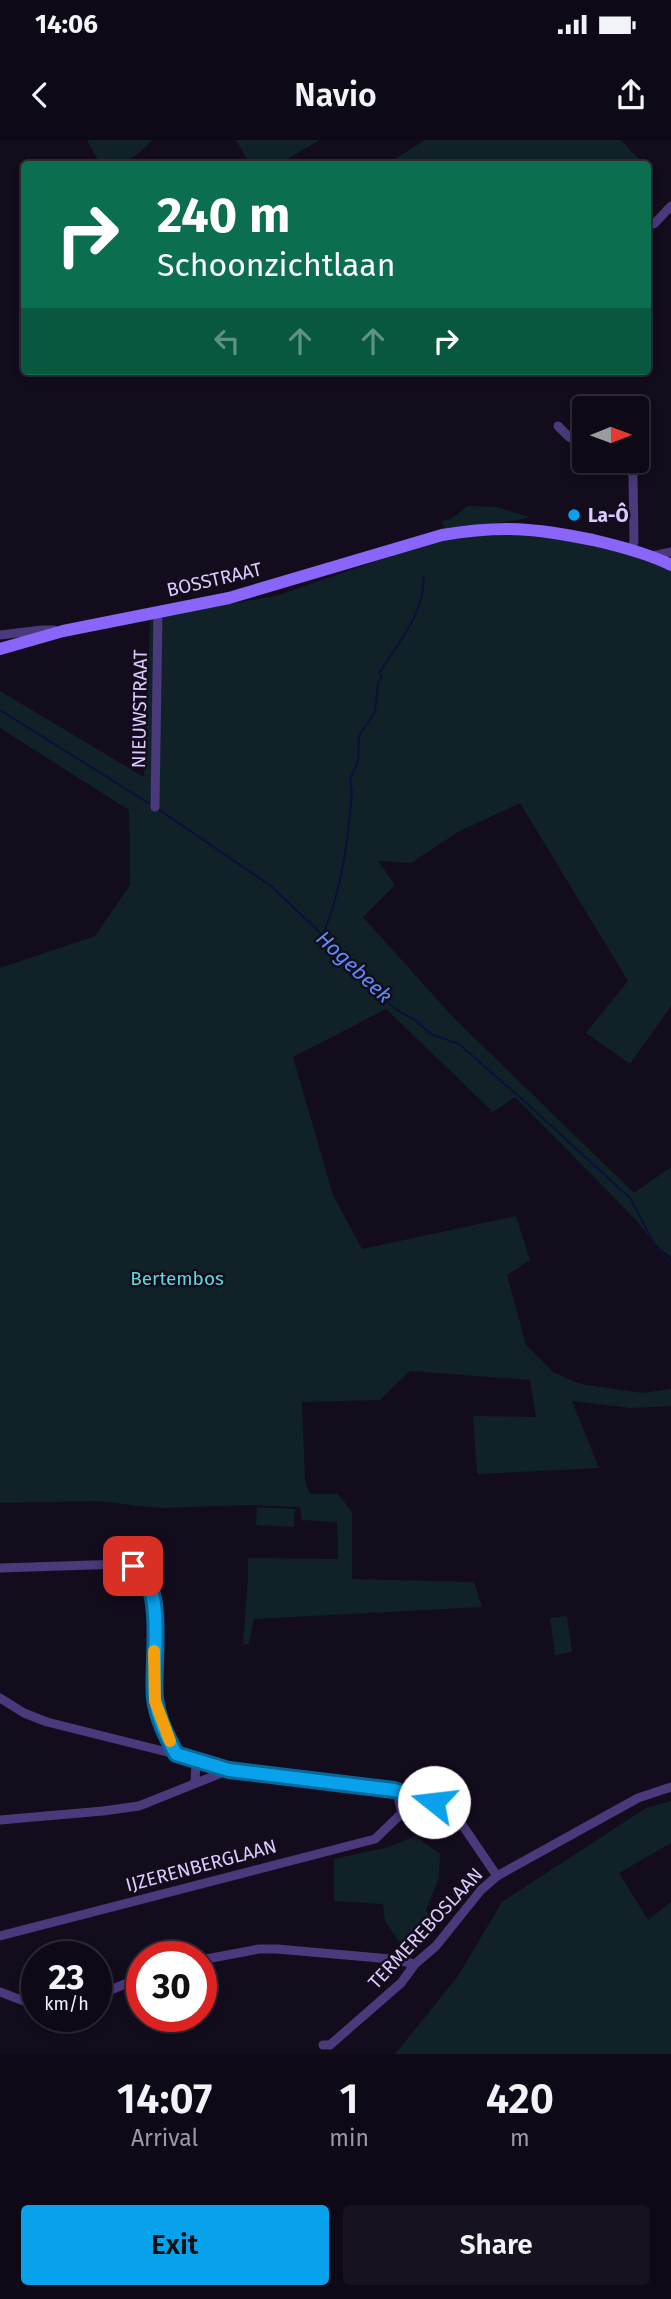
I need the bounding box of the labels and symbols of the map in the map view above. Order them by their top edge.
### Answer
north arrow [572,396,649,472]
place label: La-Ô [588,502,629,527]
marker: La-Ô [566,507,582,523]
street label: BOSSTRAAT [164,557,264,602]
street label: NIEUWSTRAAT [127,649,152,769]
water label: Hogebeek [311,925,397,1009]
park label: Bertembos [130,1267,224,1290]
pin [103,1536,163,1596]
position arrow [397,1765,471,1839]
street label: IJZERENBERGLAAN [123,1834,279,1897]
street label: TERMEREBOSLAAN [363,1863,487,1994]
speed limit sign: 30 [126,1941,217,2032]

